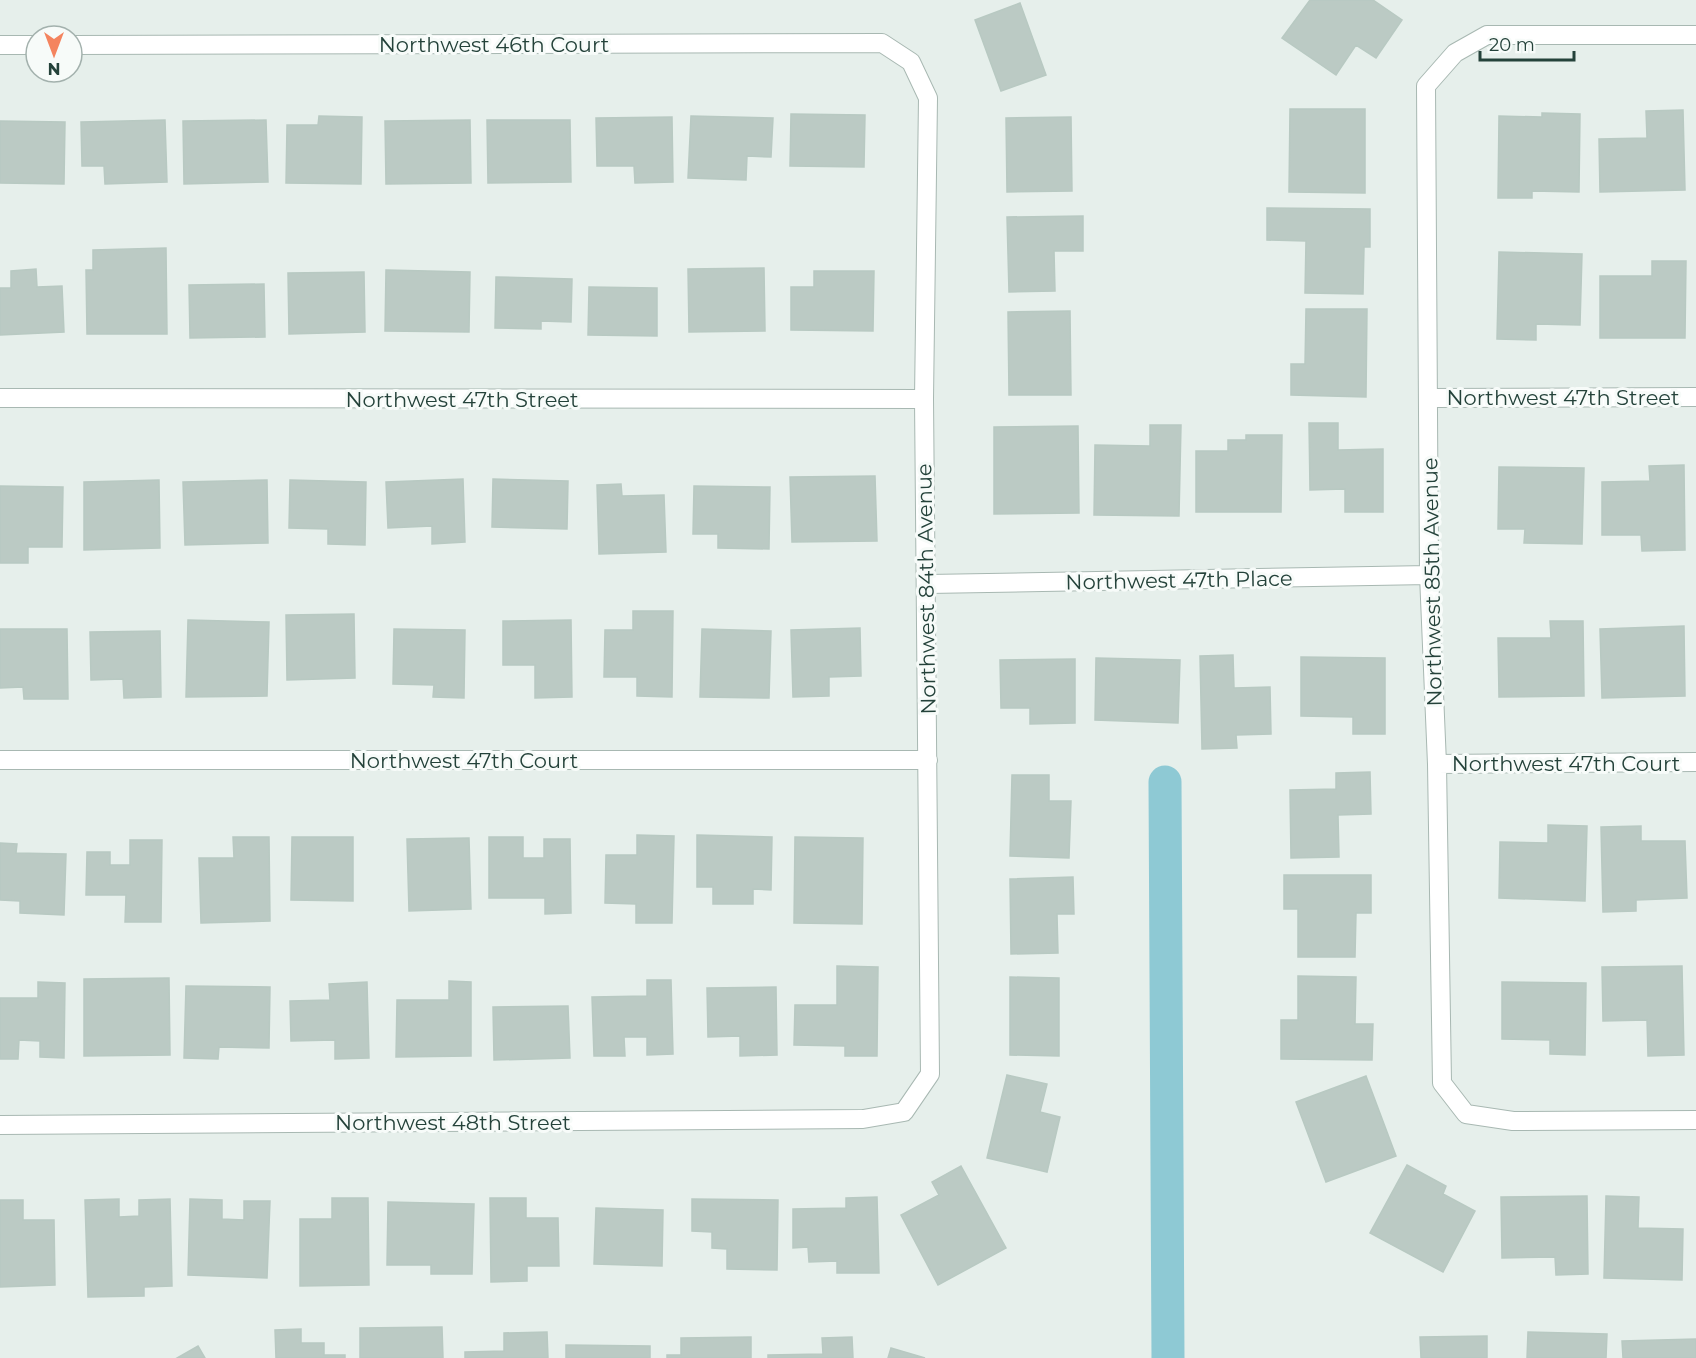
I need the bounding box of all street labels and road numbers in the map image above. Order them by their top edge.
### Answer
street label: Northwest 46th Court [379,32,609,57]
street label: Northwest 47th Street [1446,385,1680,410]
street label: Northwest 47th Street [345,387,579,412]
street label: Northwest 85th Avenue [1417,457,1447,707]
street label: Northwest 84th Avenue [911,463,941,715]
street label: Northwest 47th Place [1065,566,1293,594]
street label: Northwest 47th Court [350,748,578,773]
street label: Northwest 47th Court [1452,751,1680,776]
street label: Northwest 48th Street [335,1110,571,1135]

